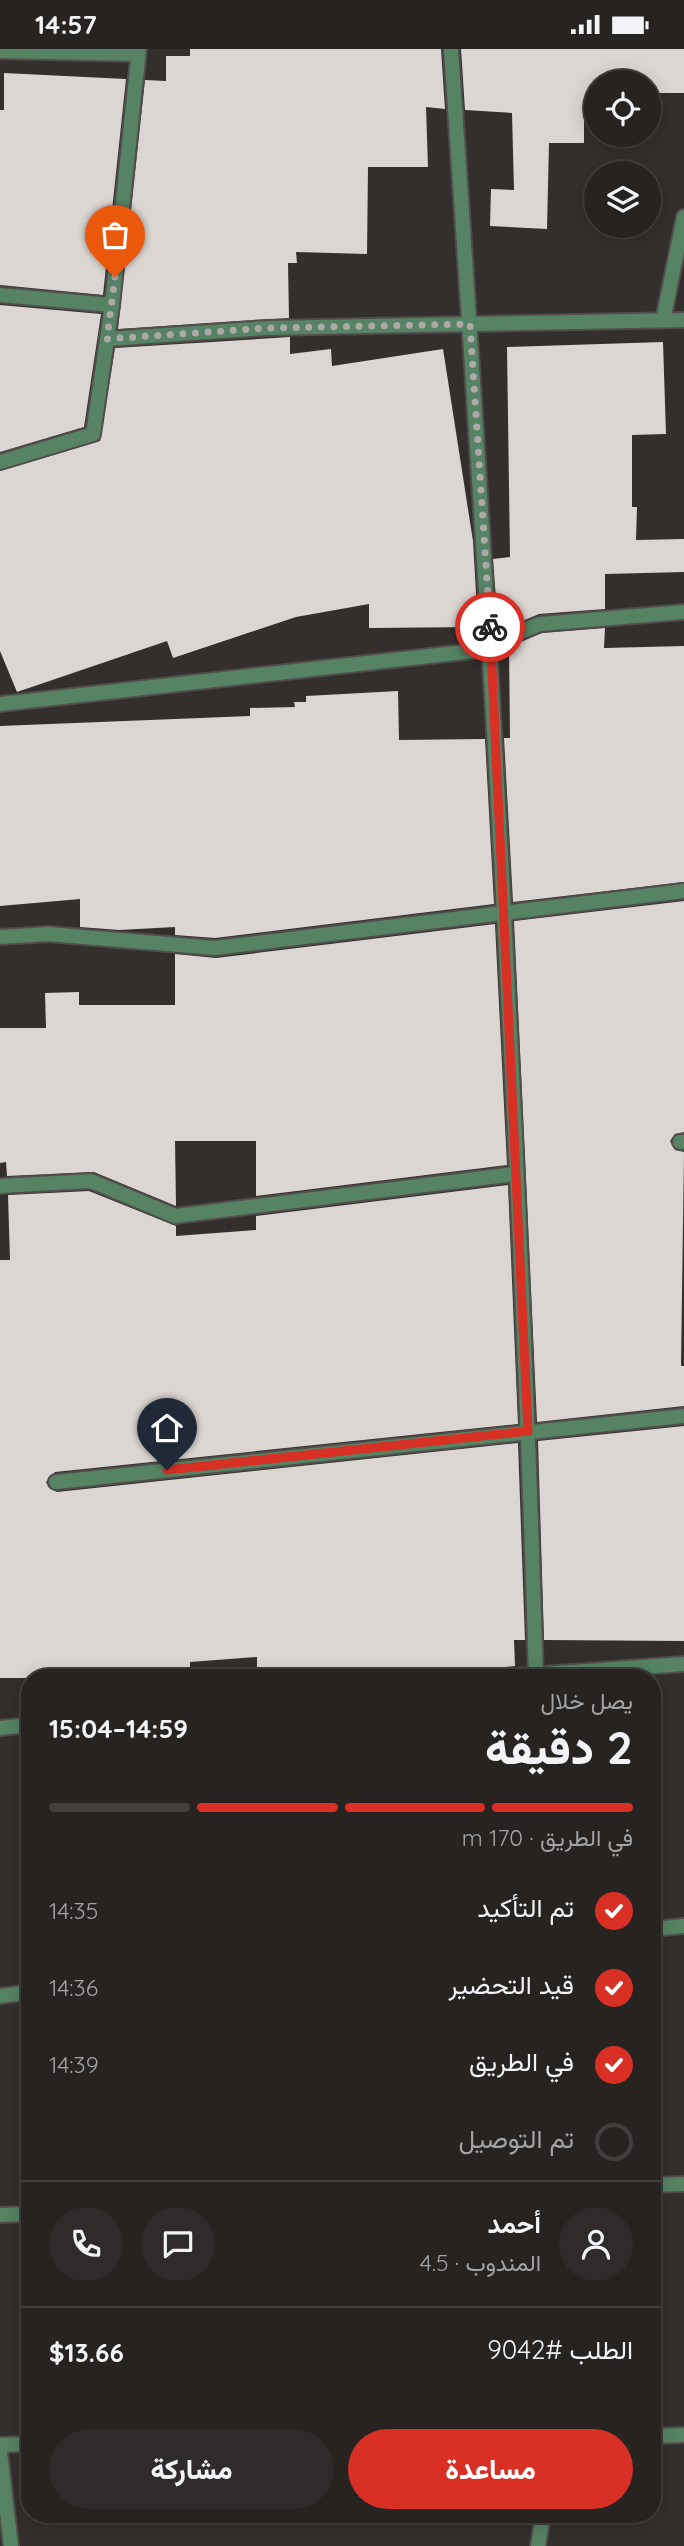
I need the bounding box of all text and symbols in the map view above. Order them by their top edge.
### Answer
text: 14:57 [35,8,97,41]
map controls [584,70,661,238]
button: locate [584,70,661,147]
button: layers [584,161,661,238]
pin [85,205,145,277]
icon: bag [96,216,134,254]
courier [455,592,525,662]
icon: bike [471,608,509,646]
pin [137,1398,197,1470]
icon: home [148,1409,186,1447]
text: يصل خلال [540,1686,633,1715]
text: 14:59–15:04 [49,1712,188,1745]
text: 2 دقيقة [485,1718,633,1776]
text: في الطريق · 170 m [462,1823,633,1852]
text: تم التأكيد [477,1891,574,1924]
icon: check [595,1892,633,1930]
text: 14:35 [49,1896,98,1925]
text: قيد التحضير [448,1968,574,2001]
icon: check [595,1969,633,2007]
text: 14:36 [49,1973,98,2002]
text: في الطريق [469,2045,574,2078]
icon: check [595,2046,633,2084]
text: 14:39 [49,2050,98,2079]
text: تم التوصيل [459,2122,574,2155]
button: phone [49,2207,123,2281]
button: chat [141,2207,215,2281]
text: أحمد [488,2207,541,2240]
button: person [559,2207,633,2281]
text: المندوب · 4.5 [420,2248,541,2277]
text: الطلب #9042 [487,2333,633,2366]
text: $13.66 [49,2336,124,2369]
button: مشاركة [49,2429,334,2509]
button: مساعدة [348,2429,633,2509]

